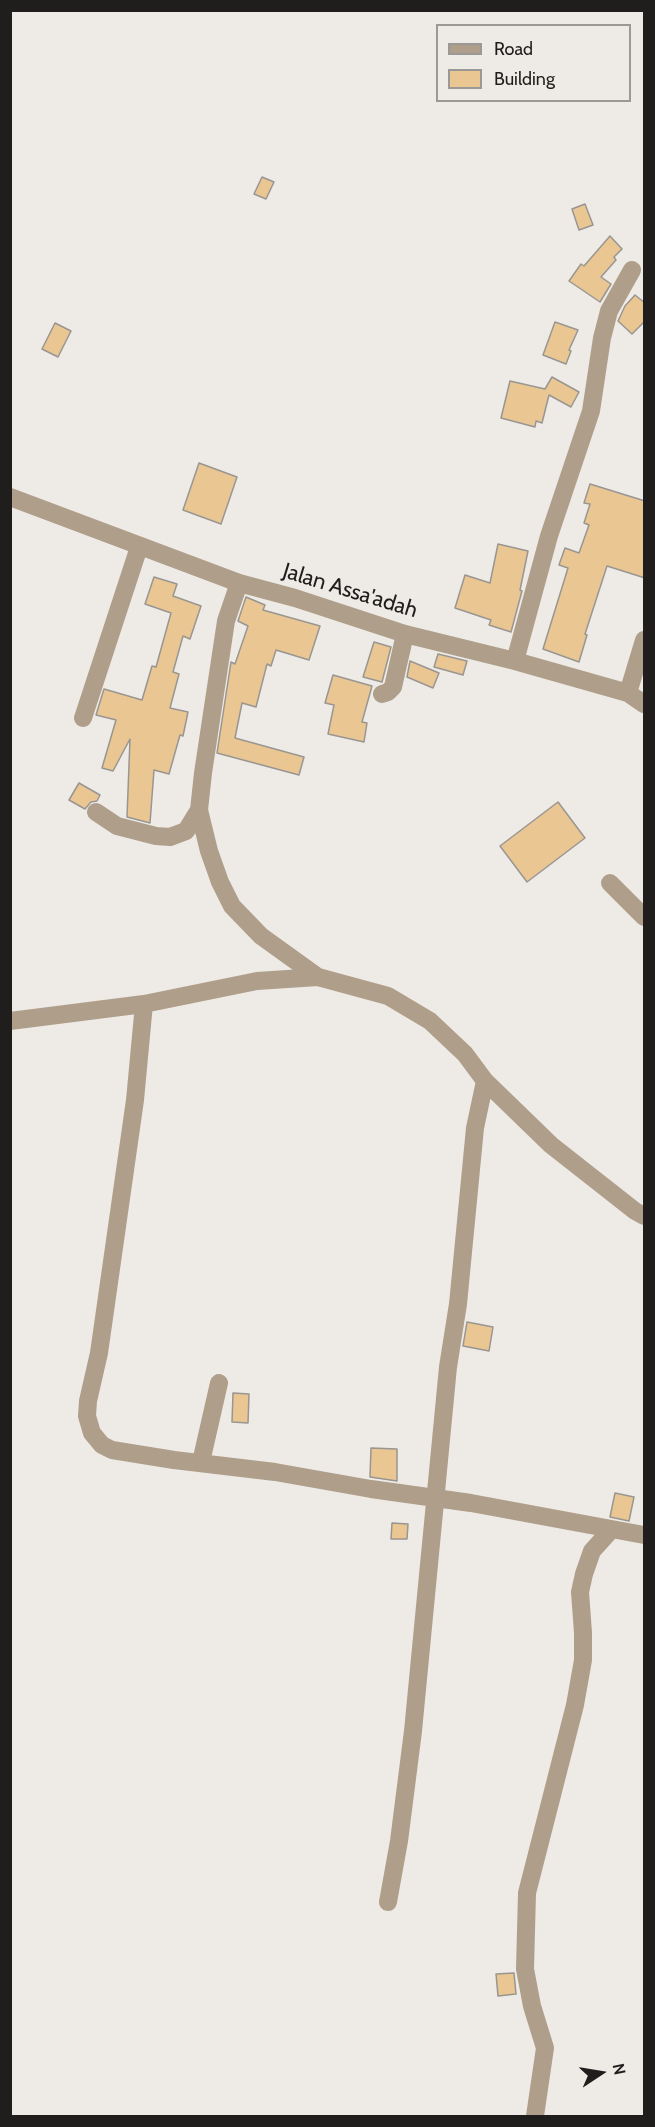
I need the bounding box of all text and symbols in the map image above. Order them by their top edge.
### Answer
legend [436,24,631,102]
text: Road [494,38,533,60]
text: Building [494,68,555,90]
street label: Jalan Assa'adah [279,558,421,624]
north arrow [571,2043,631,2103]
text: N [609,2062,630,2077]

